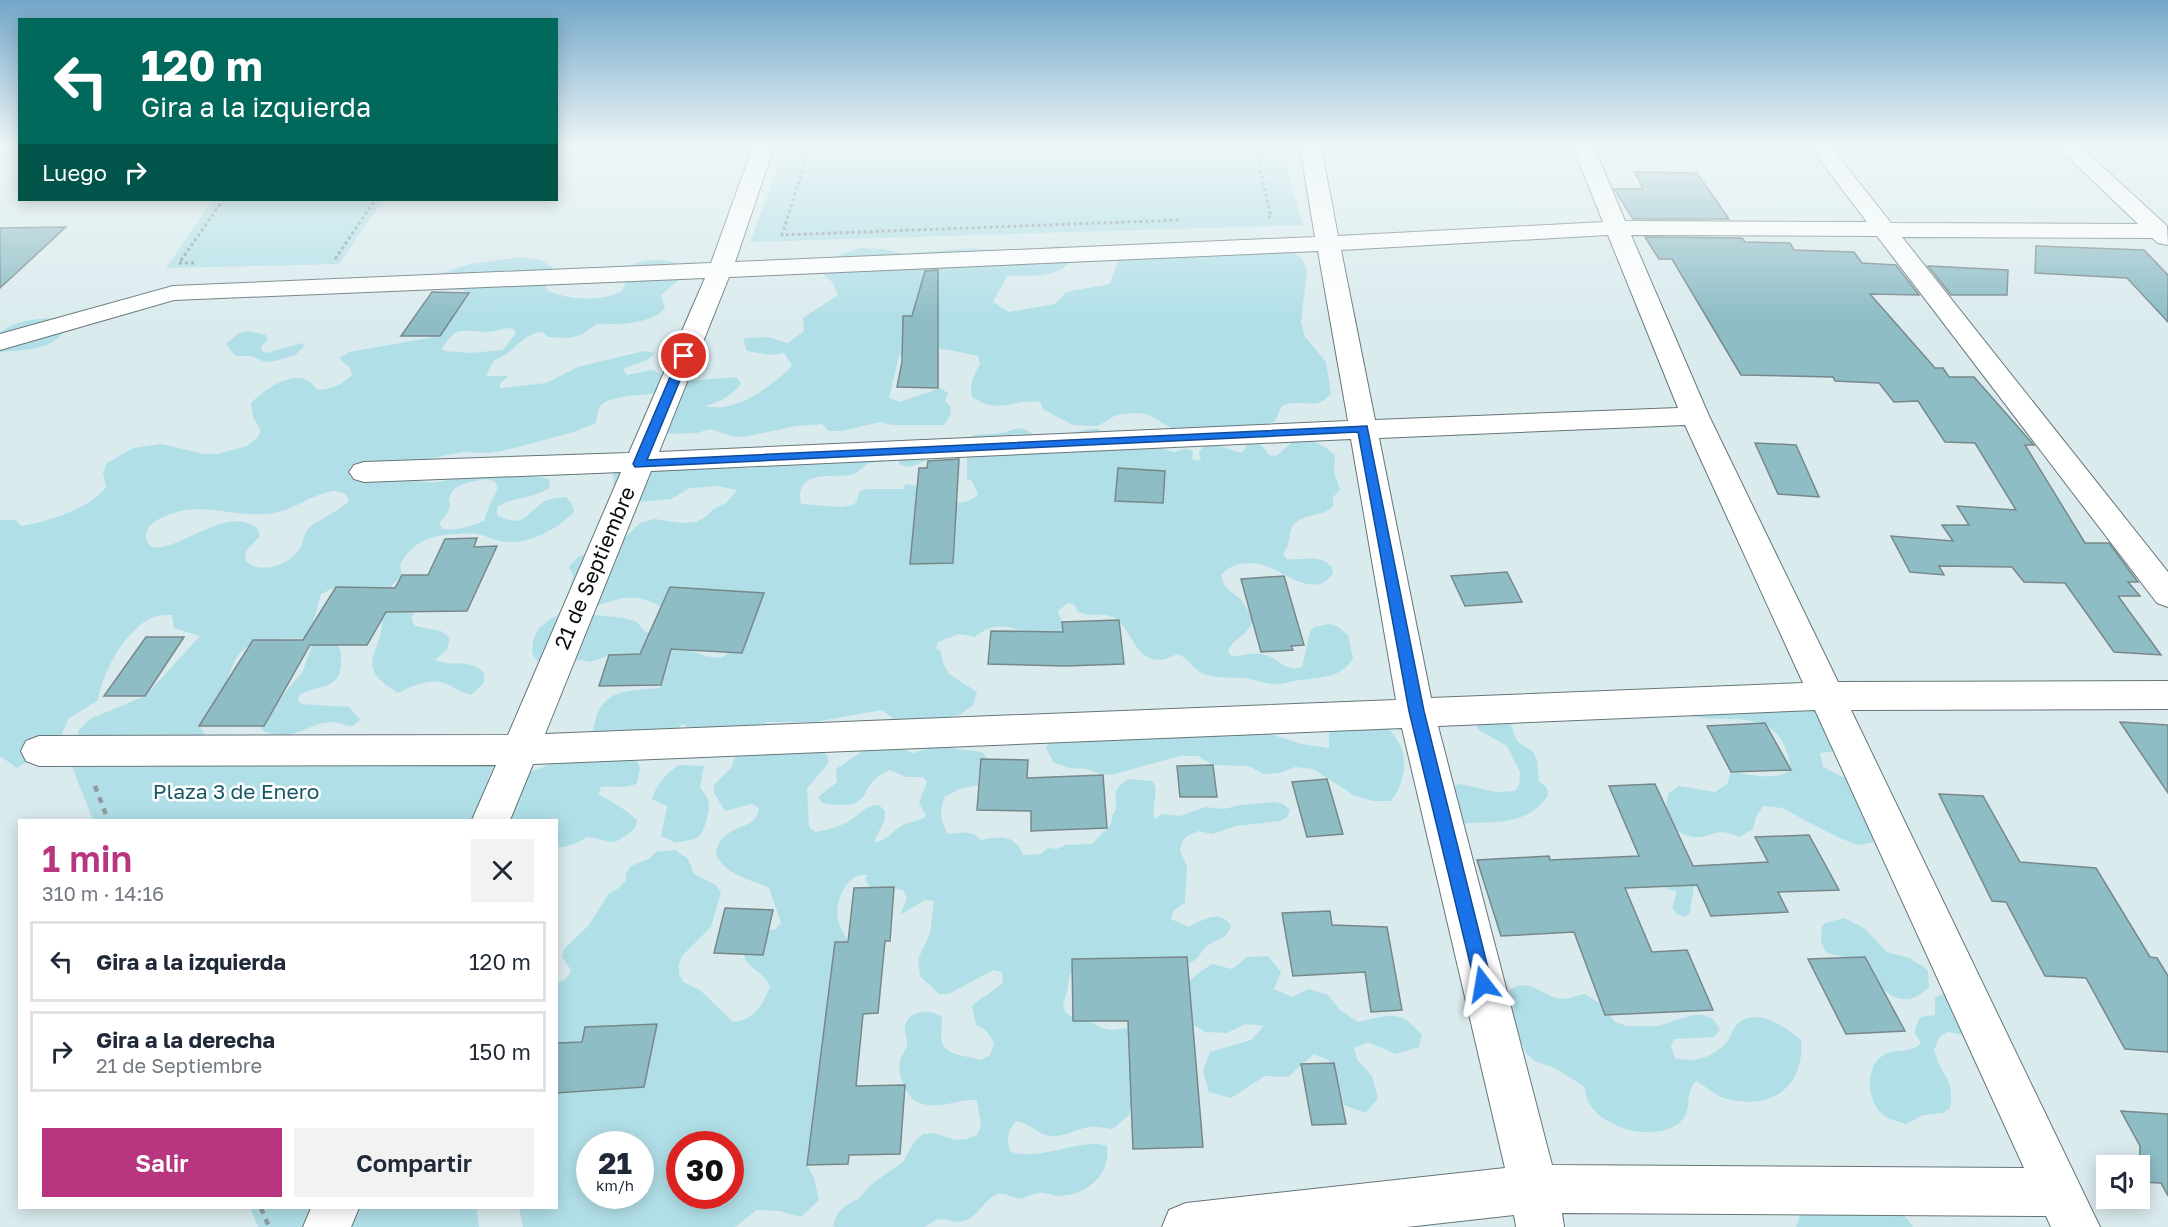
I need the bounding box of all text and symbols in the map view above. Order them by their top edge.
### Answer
text: 120 m [141,40,263,90]
icon: left [42,42,120,120]
text: Gira a la izquierda [141,91,371,123]
icon: right [119,156,152,189]
text: Luego [42,159,107,186]
pin [658,330,709,381]
icon: arrive [667,339,700,372]
street label: 21 de Septiembre [548,482,640,653]
park label: Plaza 3 de Enero [153,778,319,804]
text: 1 min [42,837,132,880]
button: close [471,839,534,902]
text: 310 m · 14:16 [42,881,164,905]
icon: left [45,945,78,978]
text: Gira a la izquierda [96,948,286,975]
text: 120 m [469,948,531,975]
position arrow [1451,952,1515,1016]
text: Gira a la derecha [96,1026,275,1053]
icon: right [45,1035,78,1068]
text: 150 m [469,1038,531,1065]
text: 21 de Septiembre [96,1053,262,1077]
button: Salir [42,1128,282,1197]
button: Compartir [294,1128,534,1197]
speed limit sign: 30 [666,1131,744,1209]
text: 21 [598,1145,632,1181]
map controls [2096,1155,2150,1209]
button: sound [2096,1155,2150,1209]
text: km/h [596,1176,634,1194]

